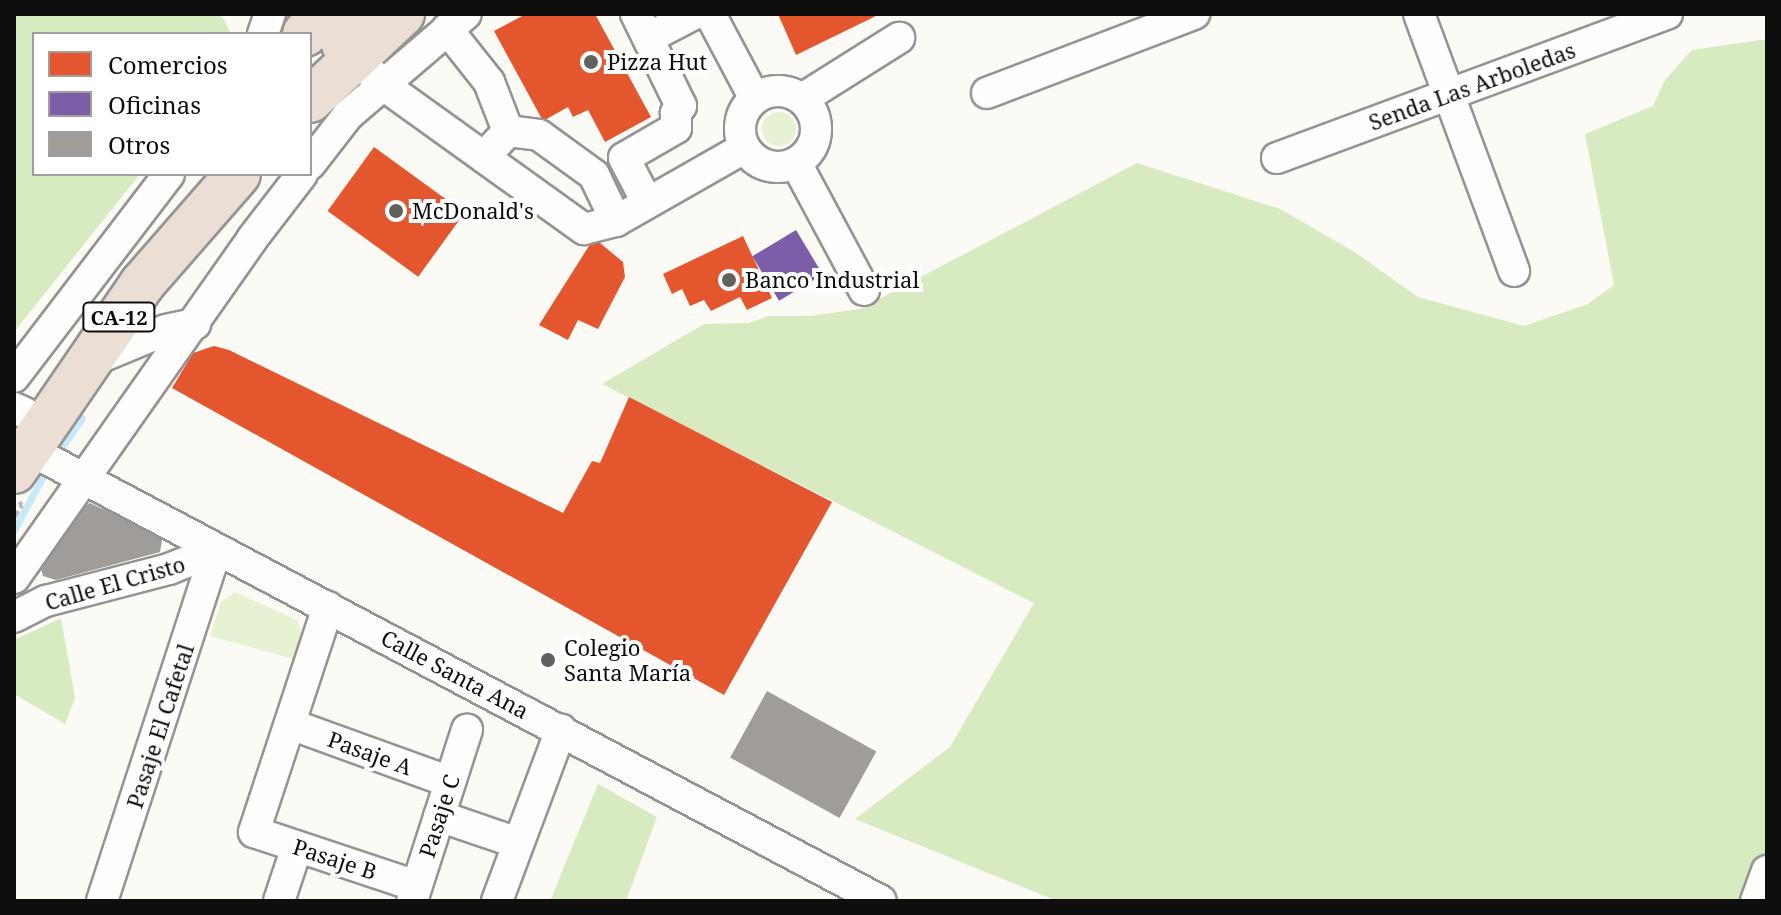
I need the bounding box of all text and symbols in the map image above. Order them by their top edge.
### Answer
legend [32,32,312,176]
street label: Senda Las Arboledas [1365,36,1579,136]
text: Comercios [108,48,228,81]
place label: Pizza Hut [607,49,707,75]
marker: Pizza Hut [582,53,600,71]
text: Oficinas [108,88,201,121]
text: Otros [108,128,170,161]
place label: McDonald's [412,198,534,224]
marker: McDonald's [387,202,405,220]
place label: Banco Industrial [745,267,919,293]
marker: Banco Industrial [720,271,738,289]
road number: CA-12 [81,301,157,333]
street label: Calle El Cristo [42,550,188,616]
street label: Calle Santa Ana [377,624,533,724]
place label: Colegio Santa María [564,634,691,686]
street label: Pasaje El Cafetal [121,641,199,811]
marker: Colegio Santa María [539,651,557,669]
street label: Pasaje A [324,726,416,780]
street label: Pasaje C [413,771,465,861]
street label: Pasaje B [290,833,380,885]

